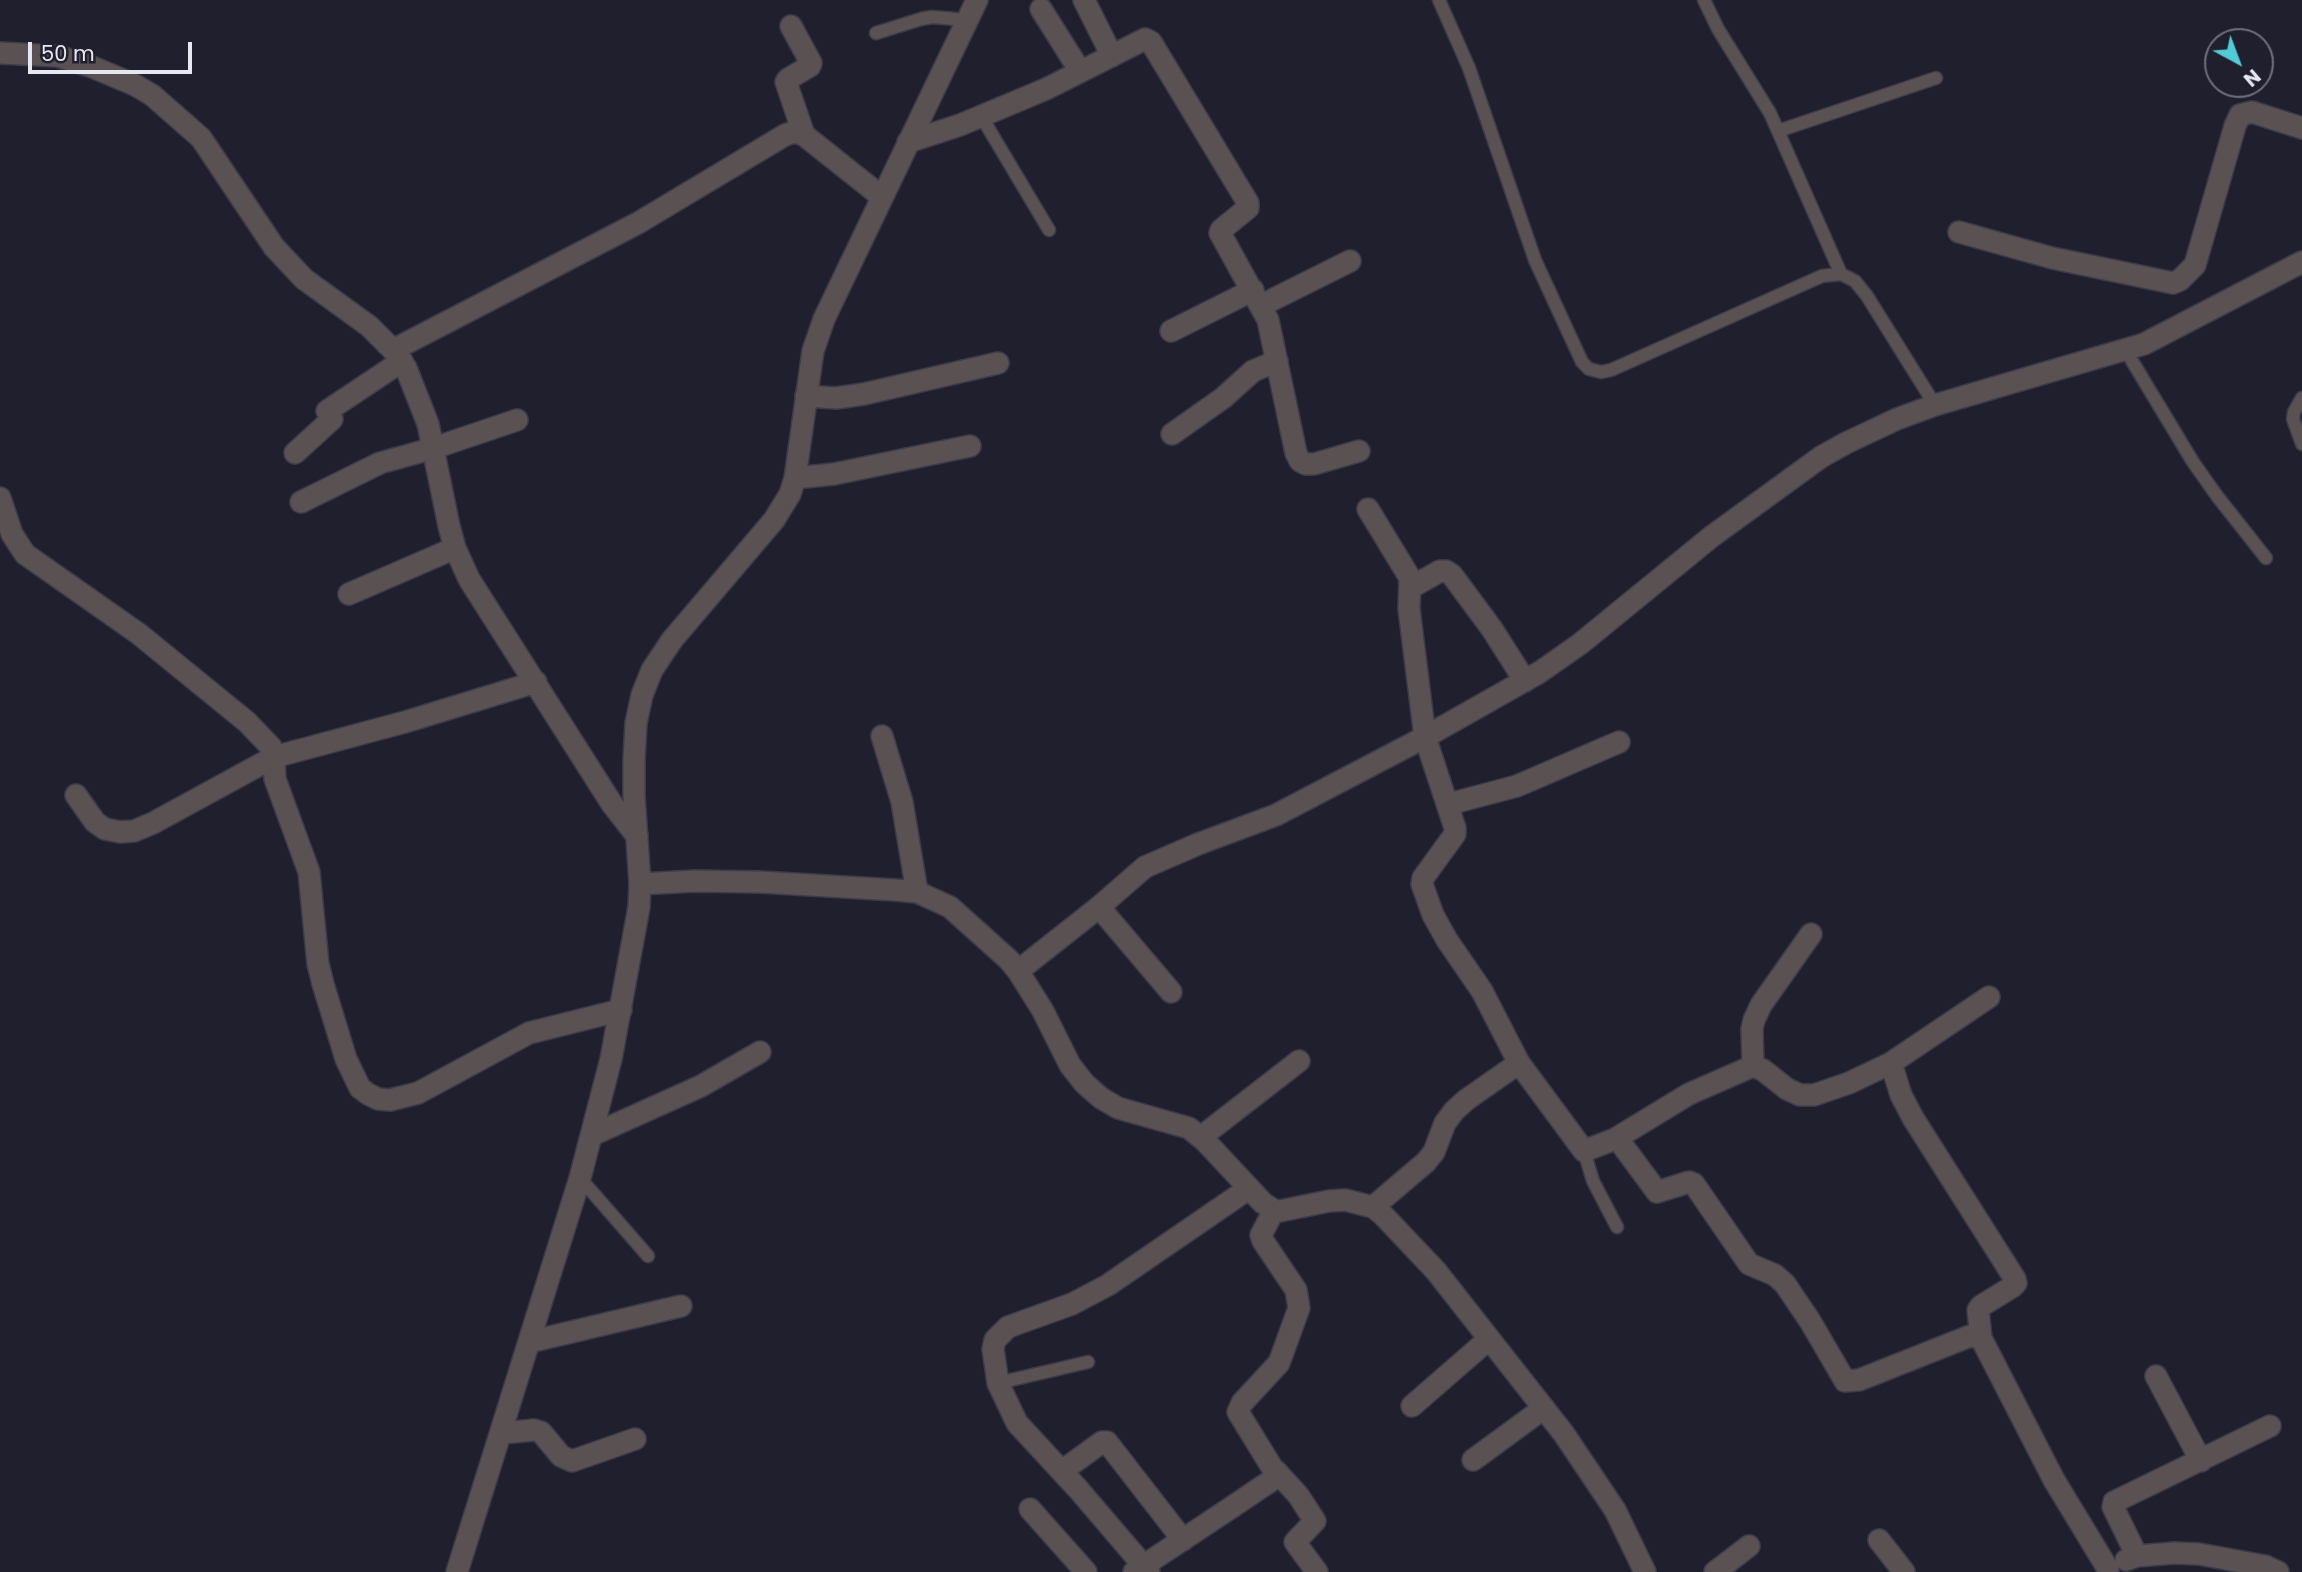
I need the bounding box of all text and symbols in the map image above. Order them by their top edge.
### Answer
scale bar [32,28,196,72]
north arrow [2204,28,2274,98]
text: 50 m [41,39,95,68]
text: N [2238,63,2266,93]

